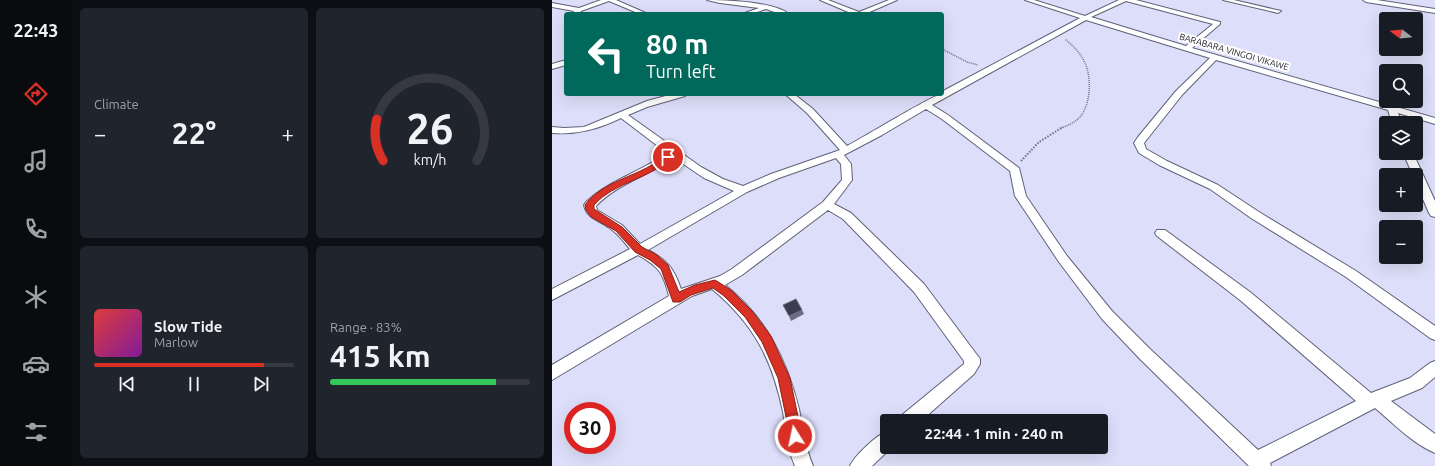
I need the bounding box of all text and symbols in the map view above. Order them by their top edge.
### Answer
north arrow [1379,12,1423,56]
map controls [1379,12,1423,264]
text: 22:43 [13,20,59,40]
icon: left [580,28,632,80]
text: 80 m [646,28,708,59]
street label: BARABARA VINGOI VIKAWE [1178,32,1290,72]
text: Turn left [646,61,716,81]
button: search [1379,64,1423,108]
icon: directions [22,80,50,108]
text: Climate [94,97,139,111]
text: 26 [407,105,453,152]
text: 22° [172,116,216,150]
button: layers [1379,116,1423,160]
text: − [94,121,106,146]
text: + [282,121,294,146]
pin [651,140,685,174]
icon: arrive [657,146,679,168]
icon: music [22,147,50,175]
text: km/h [414,152,446,168]
button: + [1379,168,1423,212]
icon: phone [22,215,50,243]
button: − [1379,220,1423,264]
icon: climate [22,283,50,311]
text: Slow Tide [154,318,222,335]
text: Range · 83% [330,320,402,334]
text: Marlow [154,335,198,349]
text: 415 km [330,339,431,373]
icon: car [22,350,50,378]
icon: previous [116,373,138,395]
icon: pause [183,373,205,395]
icon: next [250,373,272,395]
speed limit sign: 30 [564,402,616,454]
position arrow [774,415,816,457]
icon: filters [22,418,50,446]
text: 22:44 · 1 min · 240 m [925,425,1063,442]

